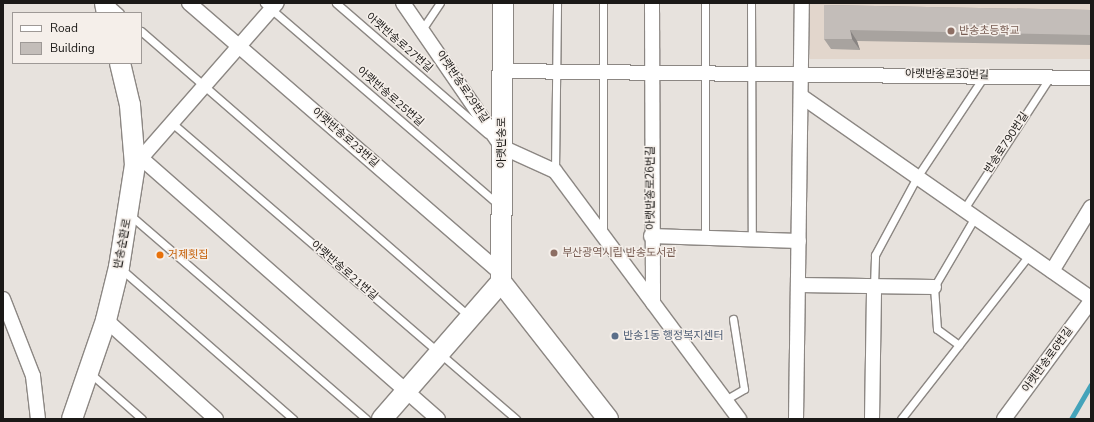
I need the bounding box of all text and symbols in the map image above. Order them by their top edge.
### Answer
street label: 아랫반송로27번길 [363,10,435,76]
legend [12,12,142,64]
text: Road [50,20,78,36]
place label: 반송초등학교 [959,24,1020,38]
marker: 반송초등학교 [946,26,956,36]
text: Building [50,40,95,56]
street label: 아랫반송로29번길 [433,48,491,126]
street label: 아랫반송로25번길 [354,64,426,130]
street label: 아랫반송로30번길 [905,68,989,82]
street label: 아랫반송로23번길 [309,105,381,171]
street label: 반송로790번길 [982,110,1032,176]
street label: 아랫반송로 [495,118,509,168]
street label: 아랫반송로26번길 [644,146,658,230]
street label: 반송순환로 [112,218,134,270]
street label: 아랫반송로21번길 [308,238,380,304]
place label: 부산광역시립 반송도서관 [562,246,676,260]
place label: 거제횟집 [168,248,208,262]
marker: 부산광역시립 반송도서관 [549,248,559,258]
marker: 거제횟집 [155,250,165,260]
street label: 아랫반송로6번길 [1020,325,1076,395]
place label: 반송1동 행정복지센터 [623,329,724,343]
marker: 반송1동 행정복지센터 [610,331,620,341]

